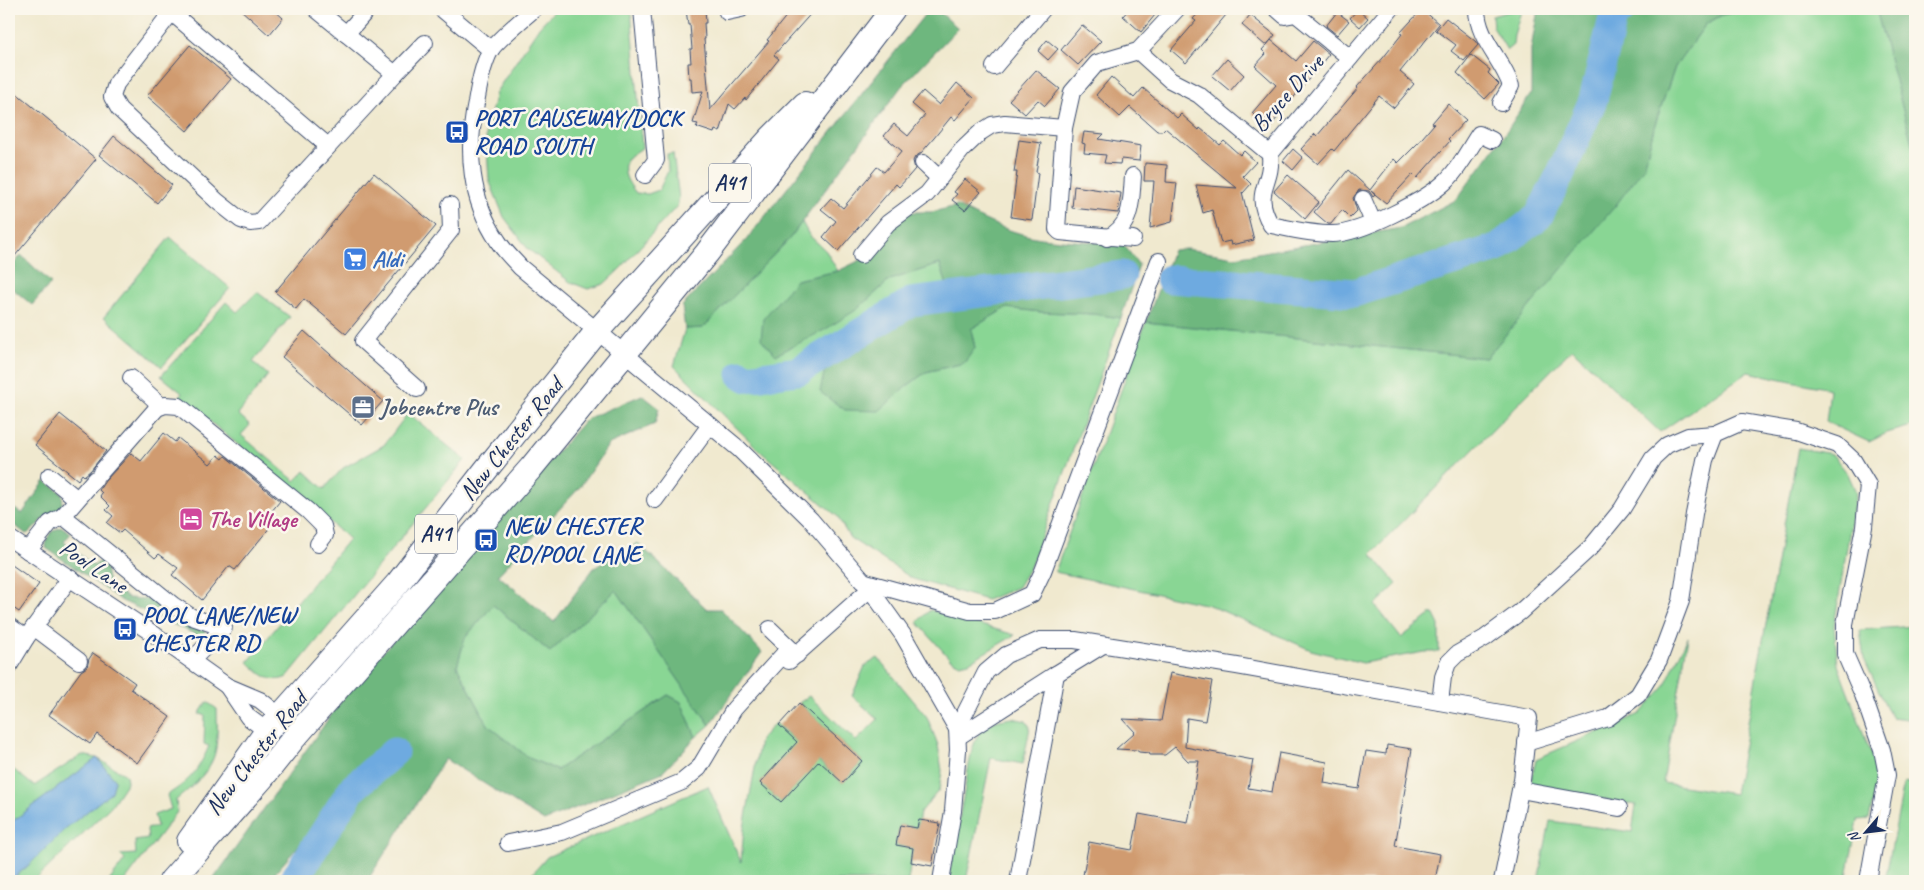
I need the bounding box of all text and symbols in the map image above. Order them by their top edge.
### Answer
street label: Bryce Drive [1244,46,1331,138]
place label: PORT CAUSEWAY/DOCK ROAD SOUTH [474,103,686,161]
bus stop icon: PORT CAUSEWAY/DOCK ROAD SOUTH [444,119,470,145]
road number: A41 [709,164,751,202]
place label: Aldi [372,244,406,274]
supermarket icon: Aldi [342,246,368,272]
street label: New Chester Road [452,369,572,507]
place label: Jobcentre Plus [378,392,500,422]
office icon: Jobcentre Plus [350,394,376,420]
place label: The Village [208,504,298,534]
hotel icon: The Village [178,506,204,532]
place label: NEW CHESTER RD/POOL LANE [504,511,645,569]
road number: A41 [415,514,457,554]
bus stop icon: NEW CHESTER RD/POOL LANE [473,527,499,553]
street label: Pool Lane [54,532,136,601]
place label: POOL LANE/NEW CHESTER RD [142,600,300,658]
bus stop icon: POOL LANE/NEW CHESTER RD [112,616,138,642]
street label: New Chester Road [198,682,316,821]
north arrow [1842,808,1892,858]
text: N [1844,828,1865,846]

